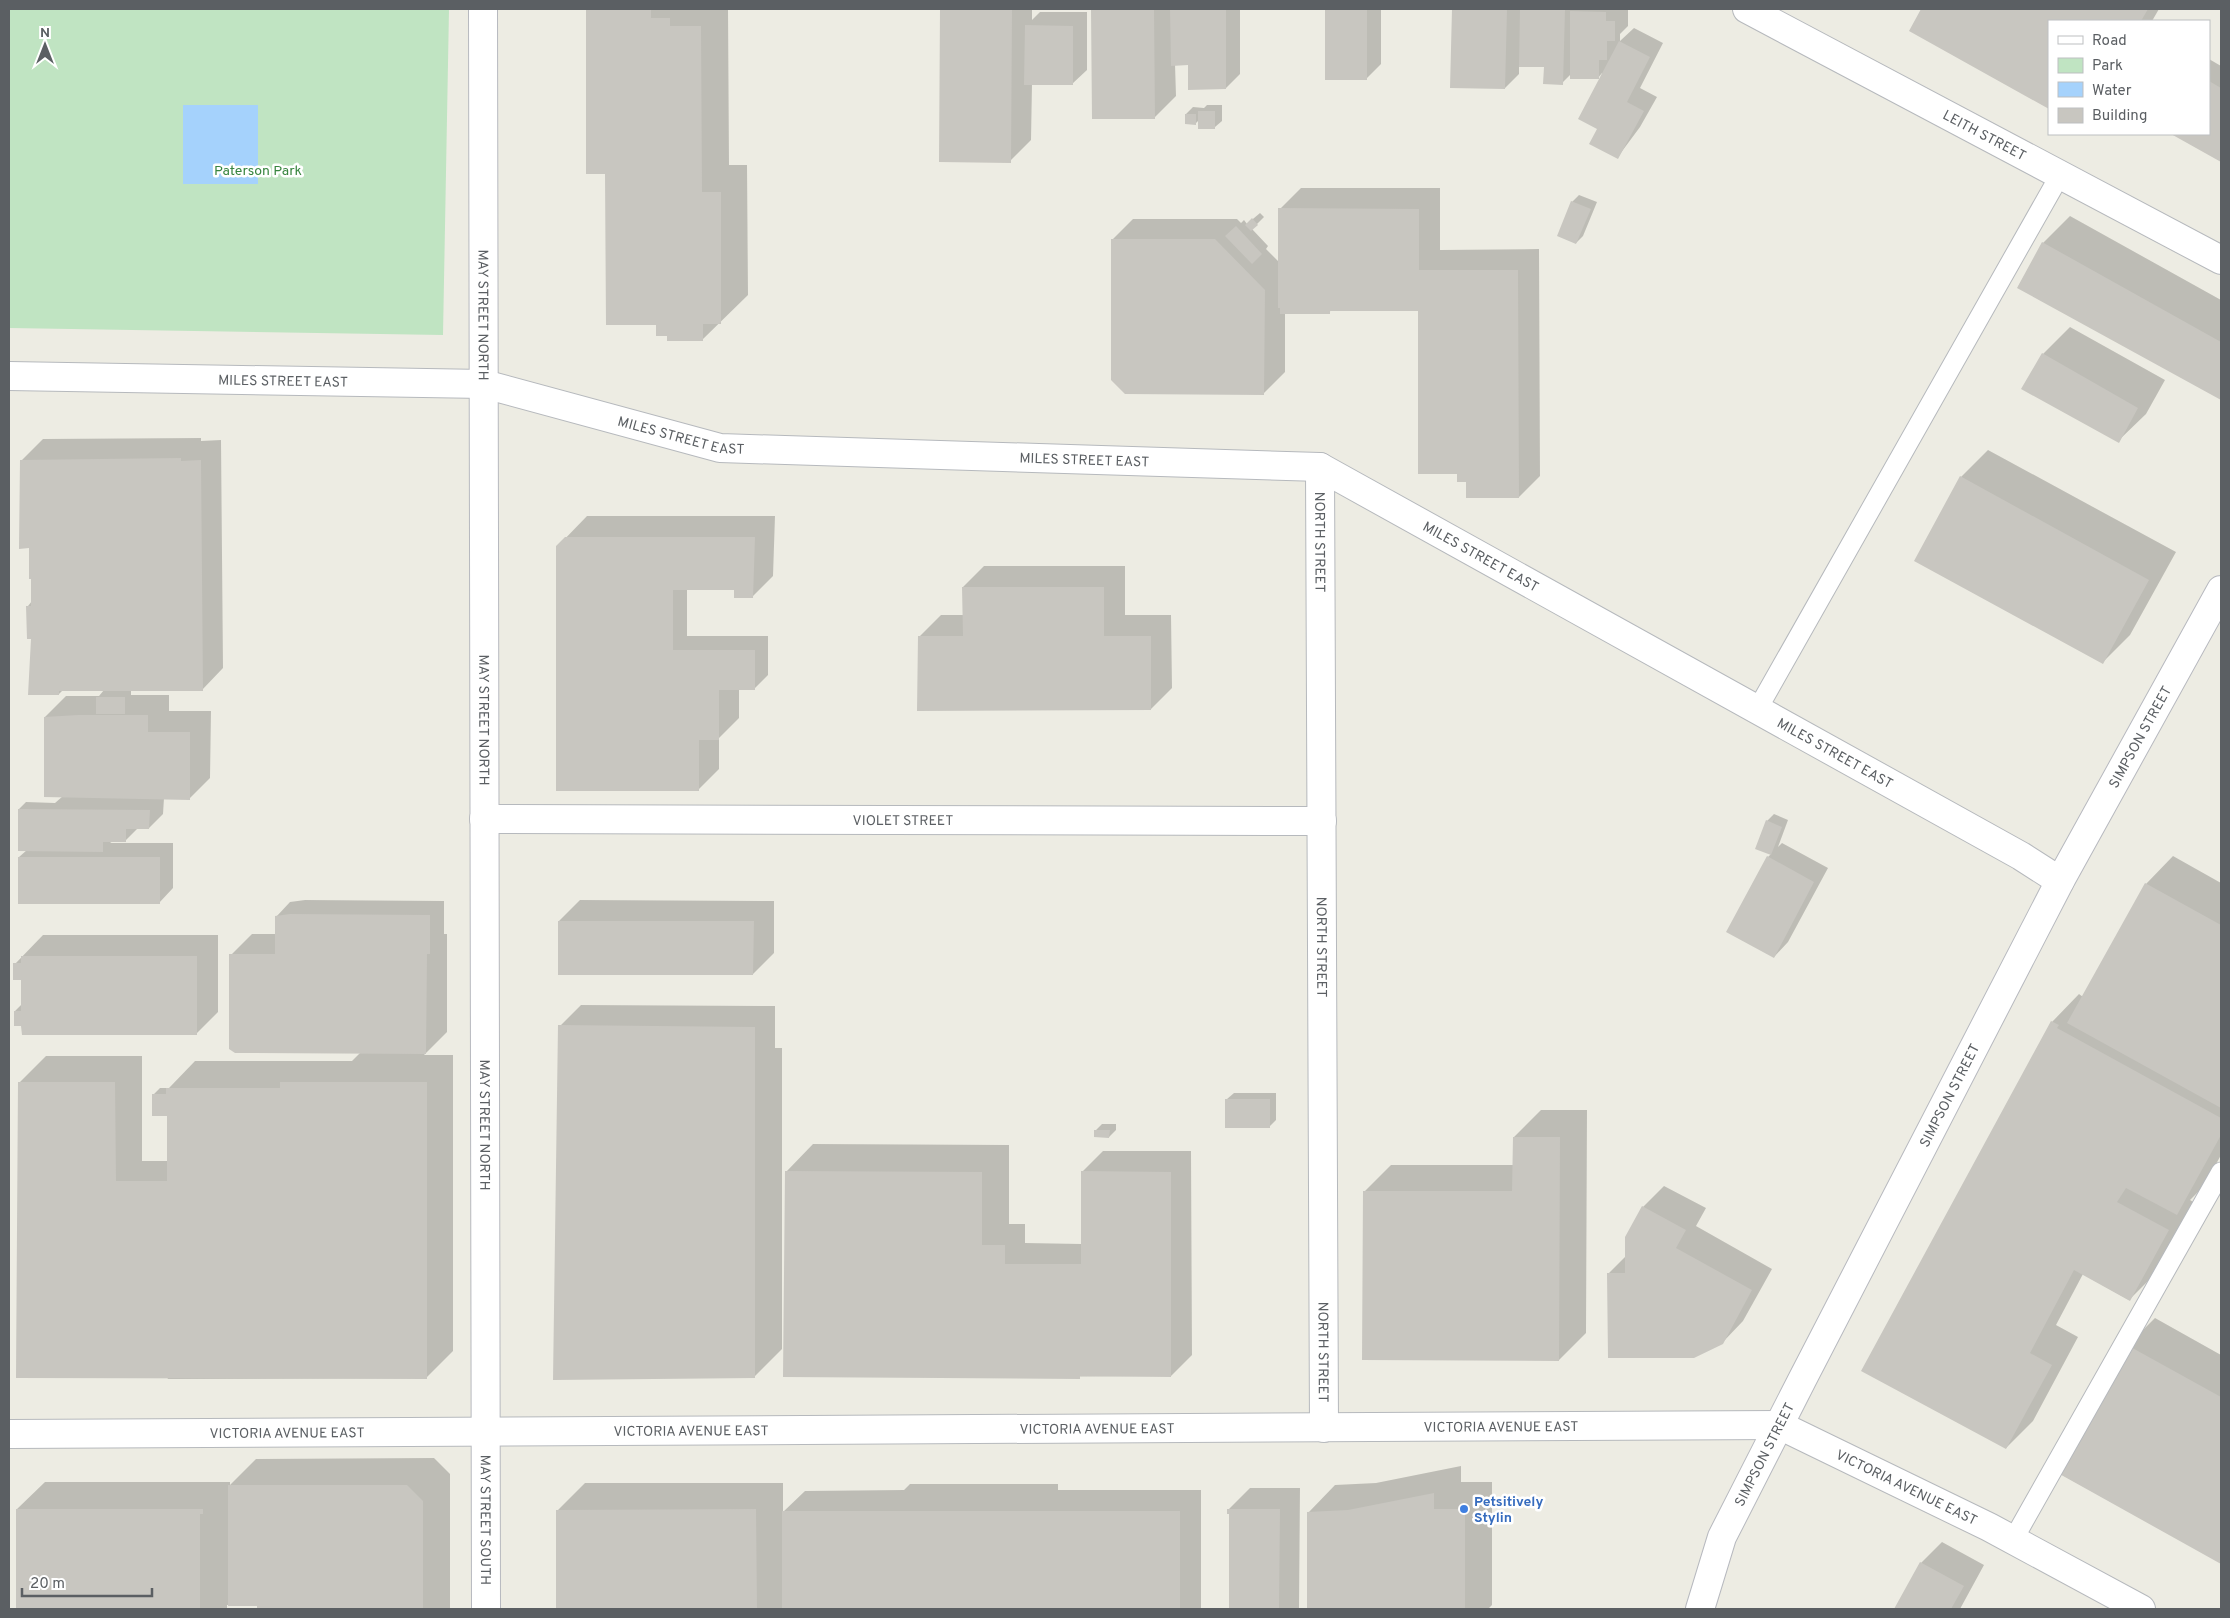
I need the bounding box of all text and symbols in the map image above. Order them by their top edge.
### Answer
north arrow [20,20,70,70]
legend [2048,20,2210,135]
text: N [40,25,50,42]
text: Road [2092,32,2127,51]
text: Park [2092,57,2123,76]
text: Water [2092,82,2132,101]
street label: LEITH STREET [1940,107,2029,165]
text: Building [2092,107,2147,126]
park label: Paterson Park [214,163,302,180]
street label: MAY STREET NORTH [473,249,491,381]
street label: MILES STREET EAST [218,373,348,392]
street label: MILES STREET EAST [616,414,745,459]
street label: MILES STREET EAST [1019,450,1149,472]
street label: NORTH STREET [1310,492,1328,592]
street label: MILES STREET EAST [1419,519,1541,597]
street label: MAY STREET NORTH [474,654,491,786]
street label: SIMPSON STREET [2106,683,2176,792]
street label: MILES STREET EAST [1773,715,1895,793]
street label: VIOLET STREET [853,813,953,830]
street label: NORTH STREET [1312,897,1329,997]
street label: SIMPSON STREET [1917,1041,1984,1151]
street label: MAY STREET NORTH [475,1059,492,1191]
street label: NORTH STREET [1313,1302,1331,1402]
street label: SIMPSON STREET [1732,1400,1799,1510]
street label: VICTORIA AVENUE EAST [1423,1419,1579,1437]
street label: VICTORIA AVENUE EAST [1019,1421,1175,1439]
street label: VICTORIA AVENUE EAST [613,1423,769,1441]
street label: VICTORIA AVENUE EAST [209,1425,365,1443]
street label: VICTORIA AVENUE EAST [1833,1447,1980,1530]
street label: MAY STREET SOUTH [476,1455,493,1585]
place label: Petsitively Stylin [1474,1494,1543,1527]
marker: Petsitively Stylin [1458,1503,1470,1515]
scale bar [22,1566,152,1598]
text: 20 m [30,1575,65,1594]

